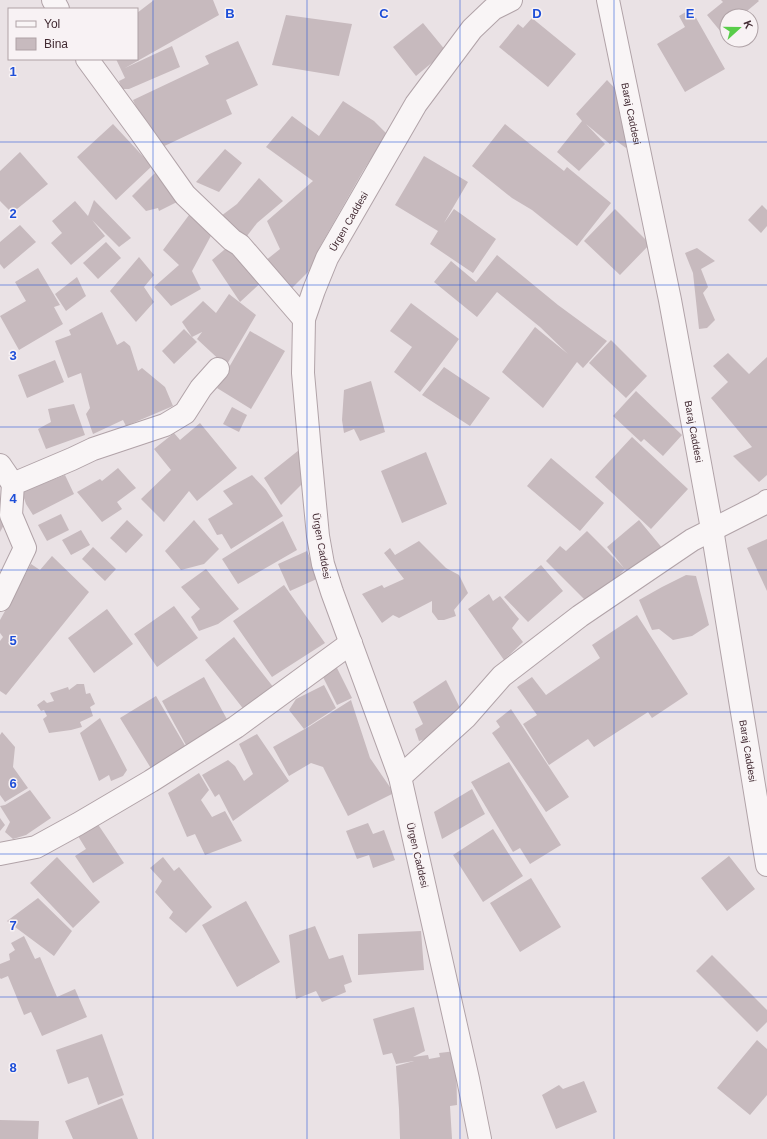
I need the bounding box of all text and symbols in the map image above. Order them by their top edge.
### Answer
text: B [225,6,235,21]
text: C [379,6,389,21]
text: D [532,6,542,21]
text: E [686,6,695,21]
legend [8,8,138,60]
north arrow [719,8,759,48]
text: Yol [44,17,60,31]
text: K [741,19,755,30]
text: Bina [44,37,68,51]
text: 1 [9,64,17,79]
street label: Baraj Caddesi [619,82,643,146]
street label: Ürgen Caddesi [327,190,370,253]
text: 2 [9,206,17,221]
text: 3 [9,348,17,363]
street label: Baraj Caddesi [683,400,705,463]
text: 4 [9,491,17,506]
street label: Ürgen Caddesi [310,512,333,580]
text: 5 [9,633,17,648]
street label: Baraj Caddesi [737,719,758,783]
text: 6 [9,776,17,791]
street label: Ürgen Caddesi [405,821,430,889]
text: 7 [9,918,17,933]
text: 8 [9,1060,17,1075]

